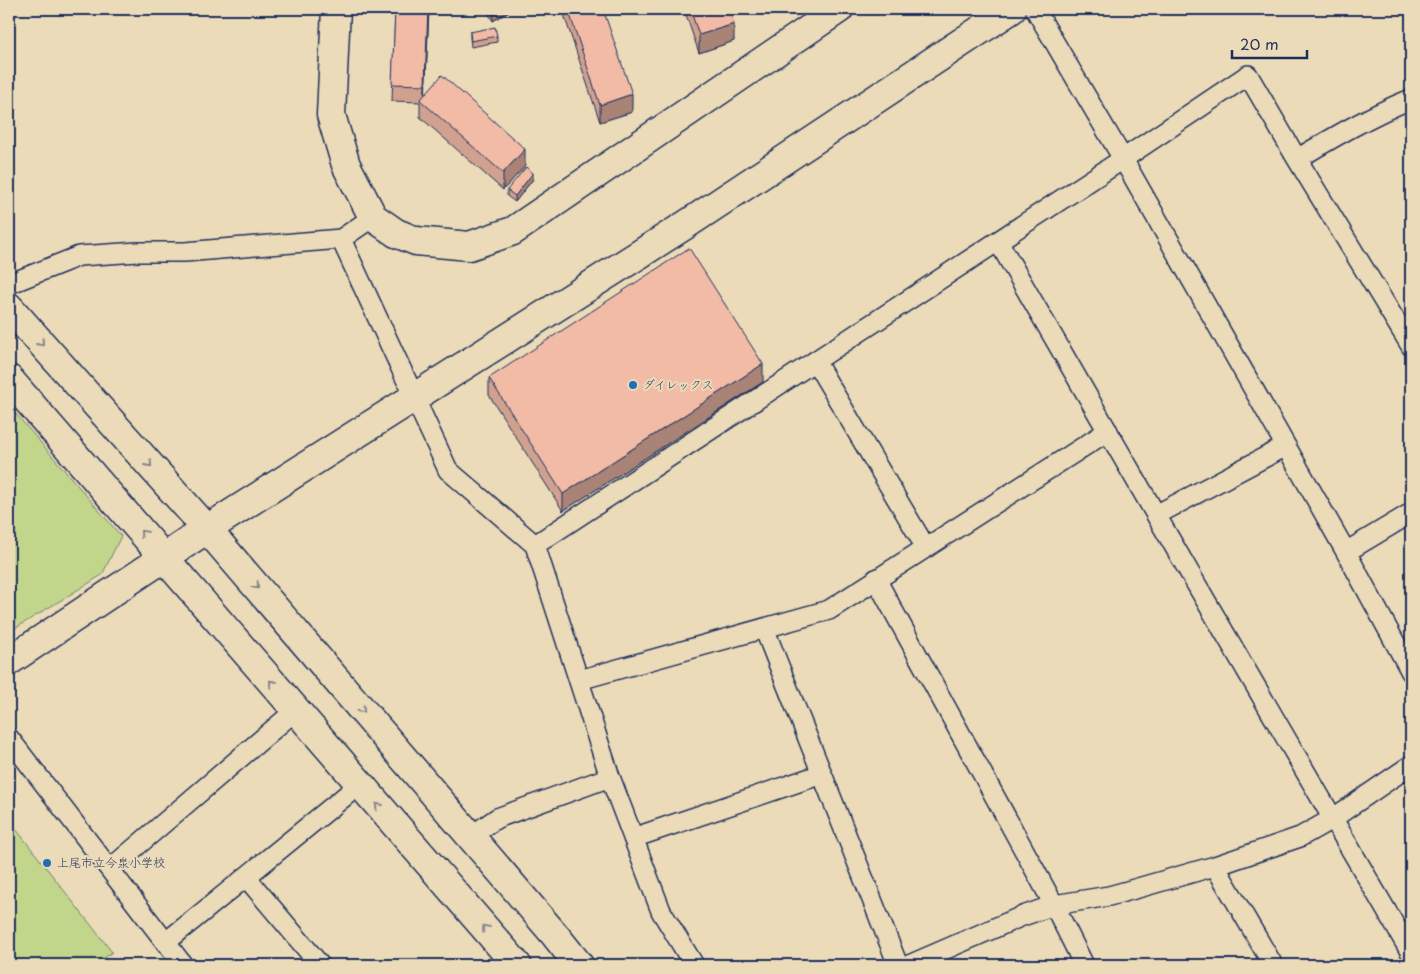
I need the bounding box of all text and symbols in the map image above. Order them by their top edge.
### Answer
scale bar [1232,28,1308,60]
text: 20 m [1240,32,1279,55]
one-way arrow [35,338,44,347]
place label: ダイレックス [643,375,714,393]
marker: ダイレックス [627,379,639,391]
one-way arrow [143,459,152,468]
one-way arrow [140,530,149,539]
one-way arrow [251,581,260,590]
one-way arrow [269,679,278,688]
one-way arrow [357,704,366,713]
one-way arrow [375,802,384,811]
place label: 上尾市立今泉小学校 [57,853,165,871]
marker: 上尾市立今泉小学校 [41,857,53,869]
one-way arrow [482,925,491,934]

